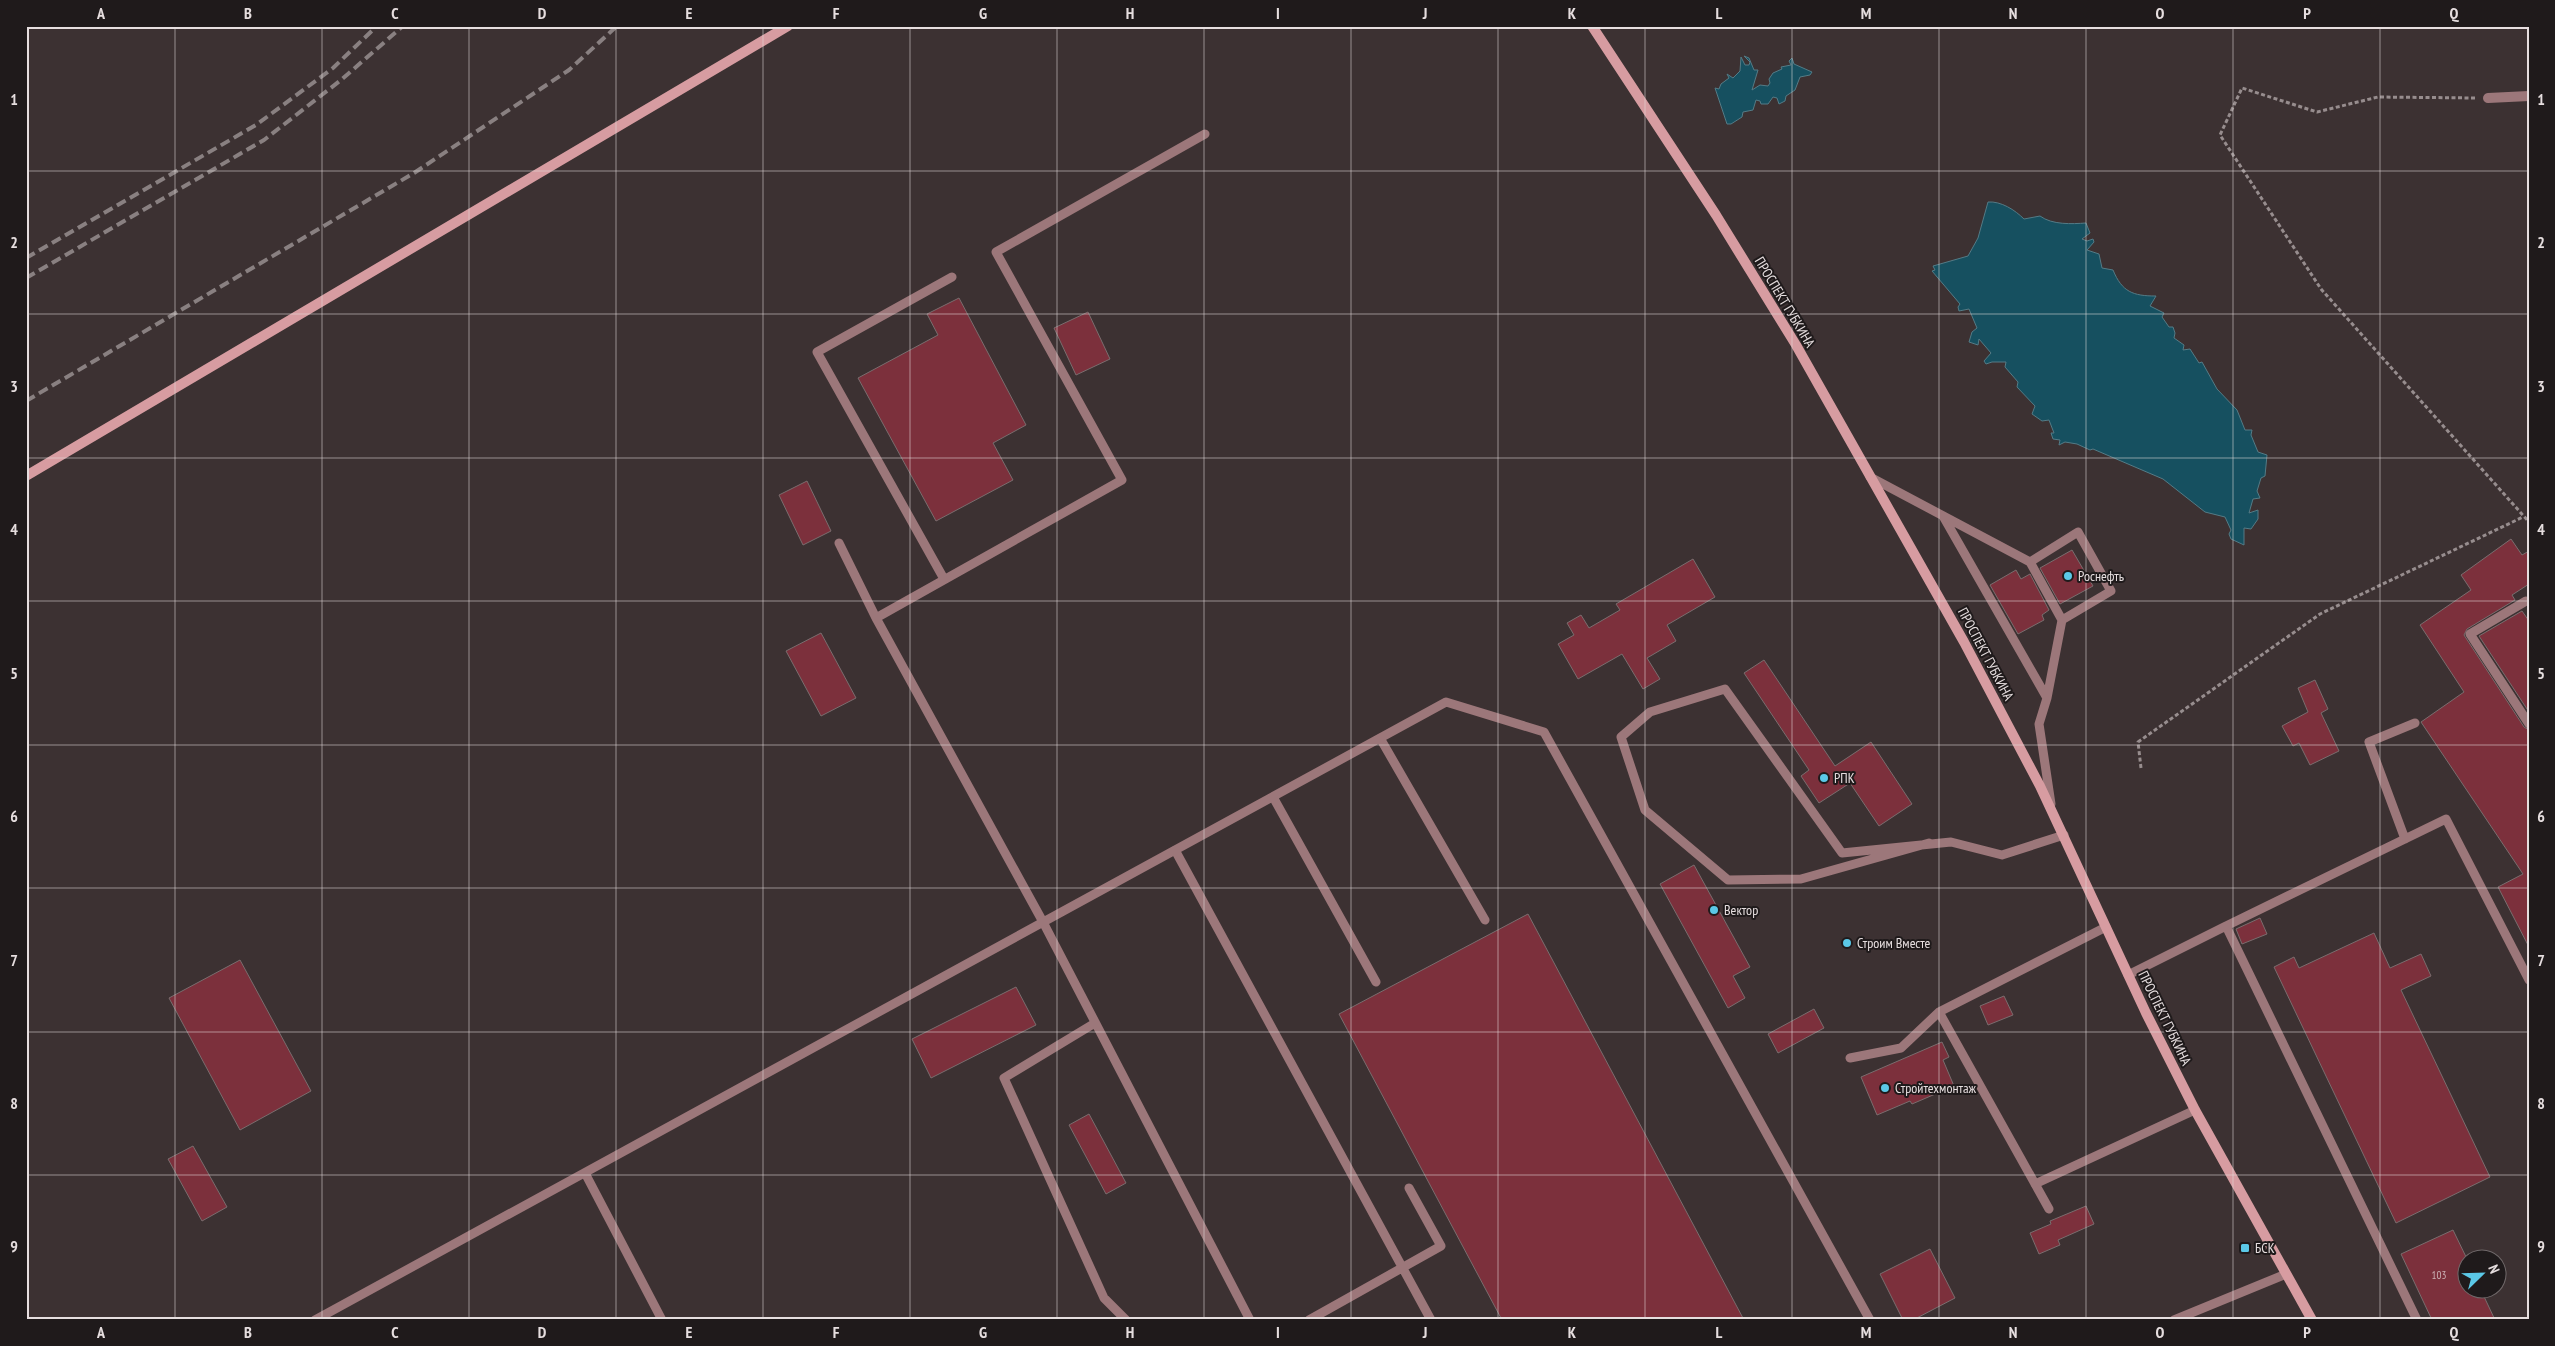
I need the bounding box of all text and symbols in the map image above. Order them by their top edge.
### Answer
text: A [96,3,106,23]
text: B [244,3,252,23]
text: C [391,3,399,23]
text: D [538,3,547,23]
text: E [686,3,693,23]
text: F [833,3,840,23]
text: G [979,3,987,23]
text: H [1126,3,1134,23]
text: I [1276,3,1280,23]
text: J [1422,3,1427,23]
text: K [1568,3,1577,23]
text: L [1716,3,1723,23]
text: M [1861,3,1871,23]
text: N [2009,3,2017,23]
text: O [2156,3,2165,23]
text: P [2303,3,2311,23]
text: Q [2450,3,2460,23]
text: 1 [10,89,18,109]
text: 1 [2537,89,2545,109]
text: 2 [10,232,18,252]
text: 2 [2537,232,2545,252]
street label: ПРОСПЕКТ ГУБКИНА [1751,253,1819,351]
text: 3 [10,376,18,396]
text: 3 [2537,376,2545,396]
text: 4 [10,519,18,539]
text: 4 [2537,519,2545,539]
place label: Роснефть [2078,567,2124,585]
marker: Роснефть [2062,570,2074,582]
street label: ПРОСПЕКТ ГУБКИНА [1954,604,2018,704]
text: 5 [10,663,18,683]
text: 5 [2537,663,2545,683]
place label: РПК [1834,769,1855,787]
marker: РПК [1818,772,1830,784]
text: 6 [10,806,18,826]
text: 6 [2537,806,2545,826]
place label: Вектор [1724,901,1758,919]
marker: Вектор [1708,904,1720,916]
place label: Строим Вместе [1857,934,1930,952]
marker: Строим Вместе [1841,937,1853,949]
text: 7 [10,950,18,970]
text: 7 [2537,950,2545,970]
street label: ПРОСПЕКТ ГУБКИНА [2134,968,2196,1068]
place label: Стройтехмонтаж [1895,1079,1977,1097]
marker: Стройтехмонтаж [1879,1082,1891,1094]
text: 8 [10,1093,18,1113]
text: 8 [2537,1093,2545,1113]
text: 9 [10,1236,18,1256]
text: 9 [2537,1236,2545,1256]
place label: БСК [2255,1239,2275,1257]
marker: БСК [2239,1242,2251,1254]
north arrow [2458,1248,2508,1298]
text: N [2484,1262,2504,1276]
house number: 103 [2432,1268,2446,1282]
text: A [96,1322,106,1342]
text: B [244,1322,252,1342]
text: C [391,1322,399,1342]
text: D [538,1322,547,1342]
text: E [686,1322,693,1342]
text: F [833,1322,840,1342]
text: G [979,1322,987,1342]
text: H [1126,1322,1134,1342]
text: I [1276,1322,1280,1342]
text: J [1422,1322,1427,1342]
text: K [1568,1322,1577,1342]
text: L [1716,1322,1723,1342]
text: M [1861,1322,1871,1342]
text: N [2009,1322,2017,1342]
text: O [2156,1322,2165,1342]
text: P [2303,1322,2311,1342]
text: Q [2450,1322,2460,1342]

